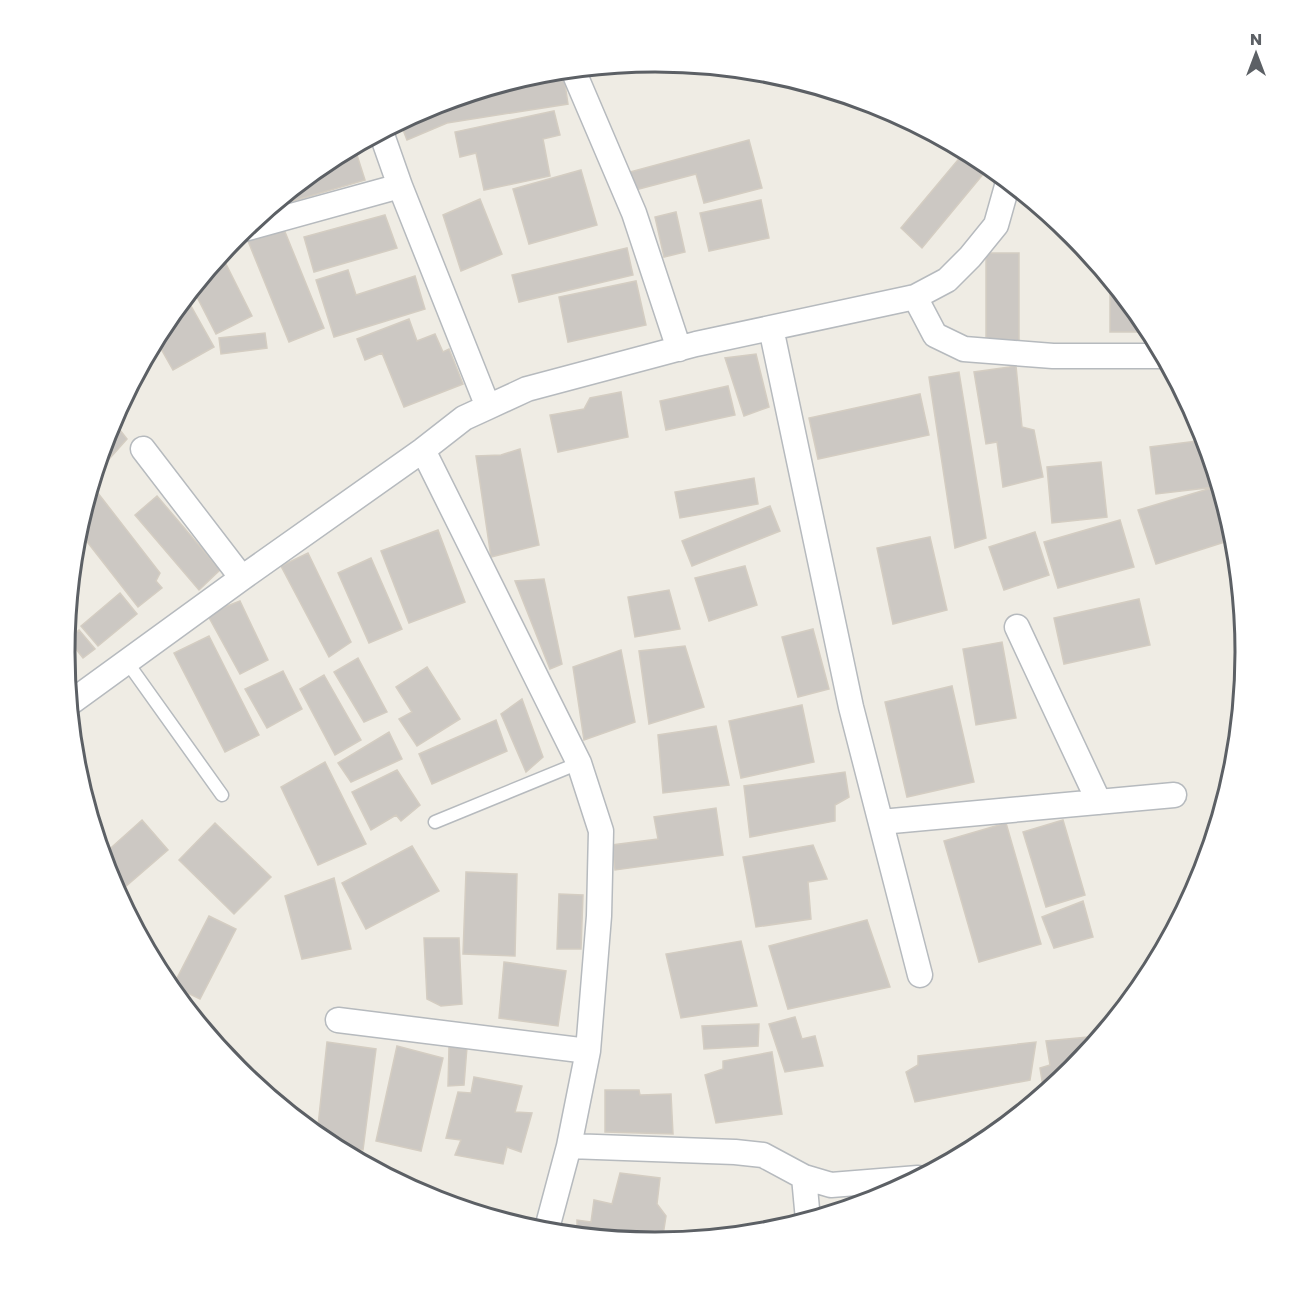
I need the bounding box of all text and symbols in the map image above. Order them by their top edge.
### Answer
north arrow [1226,24,1286,84]
text: N [1250,28,1262,51]

